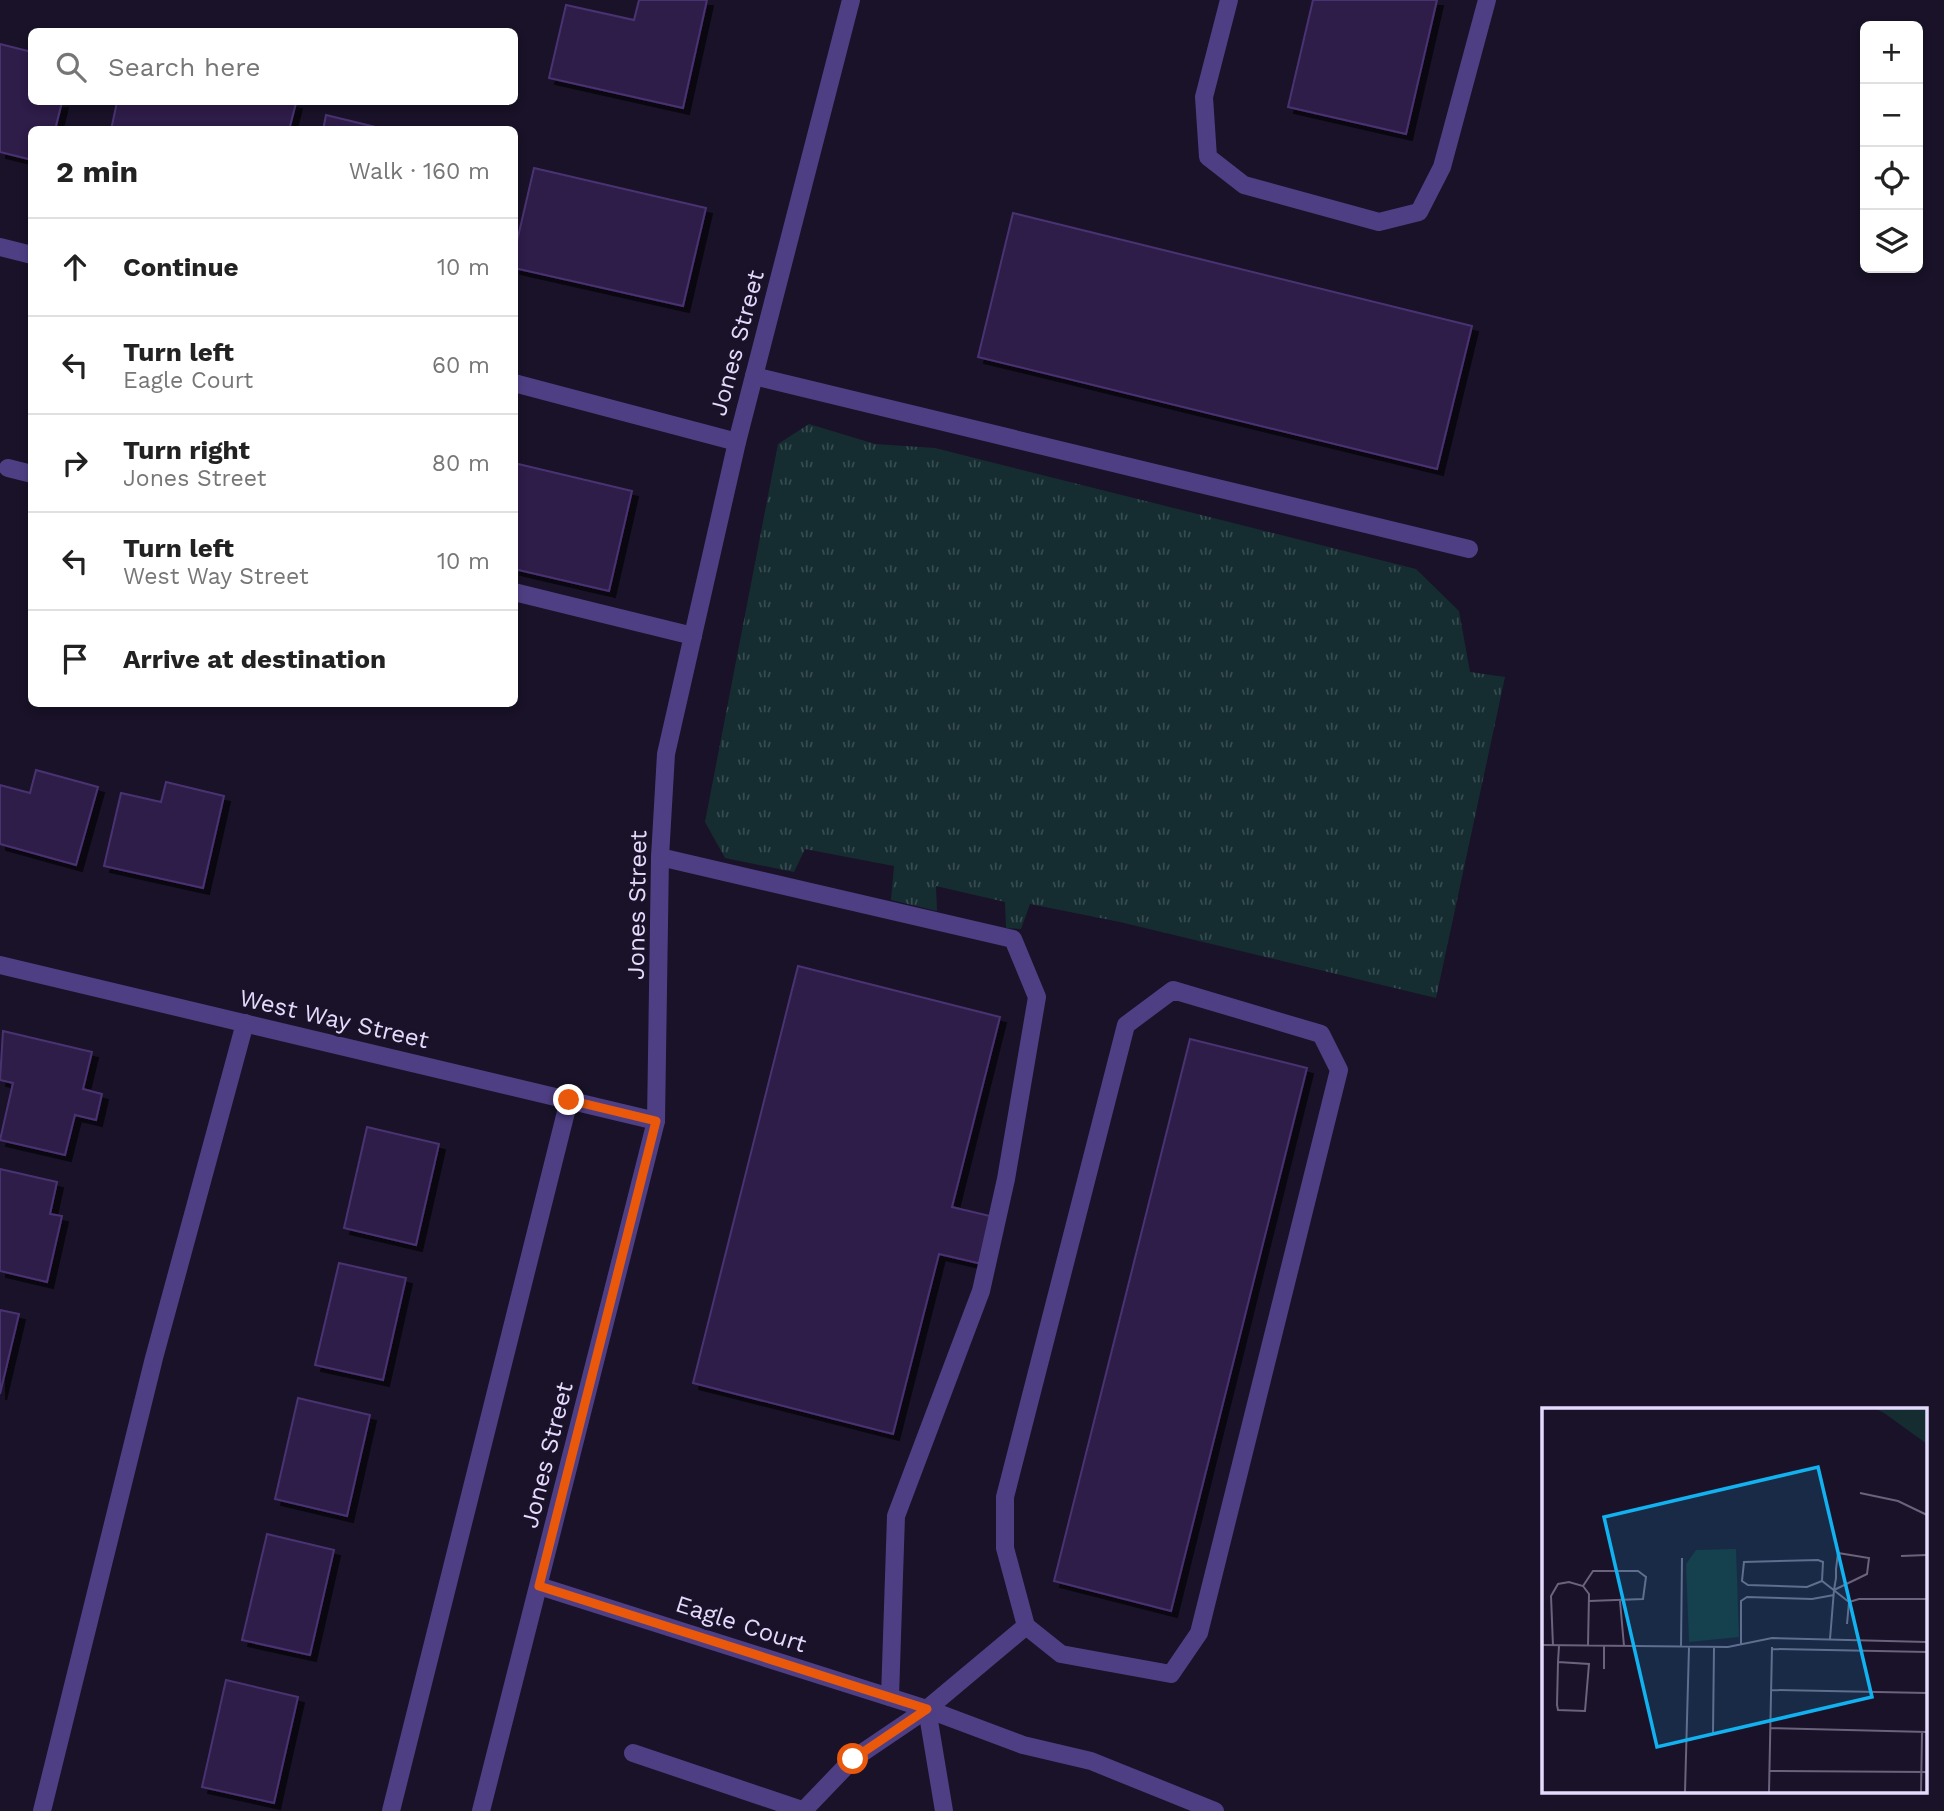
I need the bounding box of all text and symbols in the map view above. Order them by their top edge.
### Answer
map controls [1860,21,1923,273]
button: + [1860,21,1923,84]
search box [28,28,518,105]
icon: search [52,48,90,86]
text: Search here [108,52,260,82]
button: − [1860,84,1923,147]
button: locate [1860,147,1923,210]
text: 2 min [56,154,138,189]
text: Walk · 160 m [349,158,490,185]
button: layers [1860,210,1923,273]
icon: ahead [56,248,94,286]
text: Continue [123,252,239,282]
text: 10 m [437,254,490,281]
street label: Jones Street [704,267,770,419]
text: Turn left [123,337,234,367]
icon: left [56,346,94,384]
text: 60 m [432,352,490,379]
text: Eagle Court [123,367,253,394]
text: Turn right [123,435,250,465]
icon: right [56,444,94,482]
text: 80 m [432,450,490,477]
text: Jones Street [123,465,266,492]
text: Turn left [123,533,234,563]
icon: left [56,542,94,580]
text: 10 m [437,548,490,575]
text: West Way Street [123,563,309,590]
icon: arrive [56,640,94,678]
text: Arrive at destination [123,644,386,674]
street label: Jones Street [622,830,652,980]
street label: West Way Street [237,984,431,1054]
route end [553,1084,584,1115]
street label: Jones Street [515,1379,579,1531]
inset map [1542,1408,1926,1794]
street label: Eagle Court [672,1590,810,1658]
route start [837,1743,868,1774]

